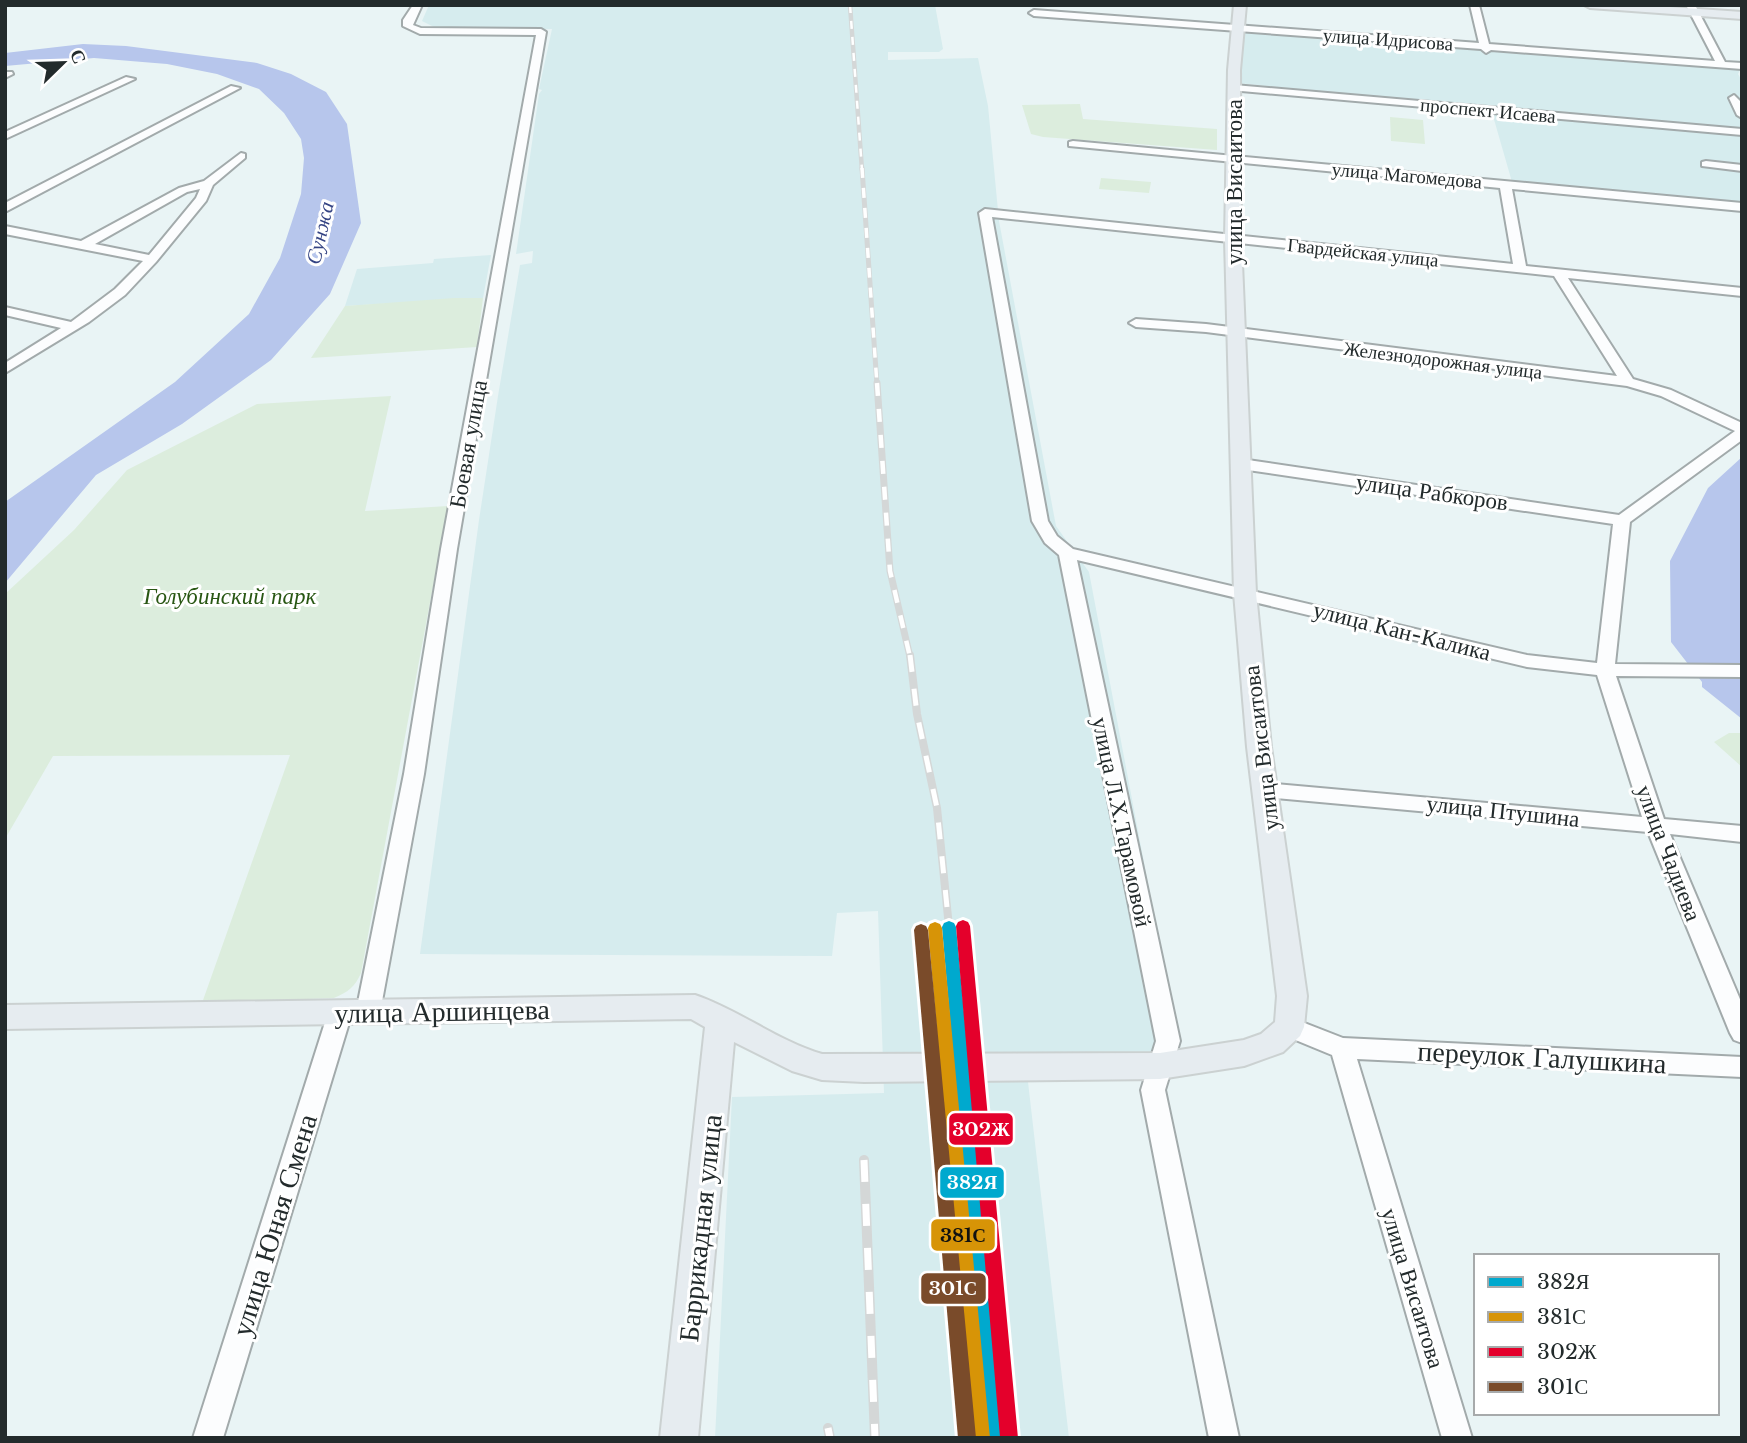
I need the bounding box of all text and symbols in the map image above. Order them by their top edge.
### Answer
street label: улица Идрисова [1322,23,1454,56]
north arrow [28,28,98,98]
text: С [65,46,91,67]
street label: проспект Исаева [1419,93,1557,128]
street label: улица Висаитова [1220,99,1248,265]
street label: улица Магомедова [1331,157,1484,194]
water label: Сунжа [300,199,340,267]
street label: Гвардейская улица [1286,233,1440,272]
street label: Железнодорожная улица [1342,337,1544,384]
street label: Боевая улица [443,378,493,510]
street label: улица Рабкоров [1354,467,1510,517]
park label: Голубинский парк [143,582,317,610]
street label: улица Кан-Калика [1310,595,1494,667]
street label: улица Висаитова [1237,664,1285,832]
street label: улица Л.Х.Тарамовой [1086,715,1158,929]
street label: улица Чадиева [1630,781,1708,925]
street label: улица Птушина [1425,789,1581,833]
street label: улица Аршинцева [334,992,551,1031]
street label: переулок Галушкина [1417,1034,1668,1082]
street label: улица Юная Смена [224,1109,325,1340]
street label: Баррикадная улица [671,1112,730,1344]
line badge: 302Ж [948,1112,1014,1146]
text: 302Ж [952,1118,1010,1141]
line badge: 382Я [939,1166,1005,1199]
text: 382Я [947,1171,997,1194]
street label: улица Висаитова [1375,1205,1451,1371]
line badge: 381С [930,1218,996,1252]
text: 381С [940,1224,986,1247]
legend [1474,1254,1719,1415]
text: 382Я [1537,1269,1590,1295]
line badge: 301С [920,1272,987,1305]
text: 301С [929,1277,977,1300]
text: 381С [1537,1304,1586,1330]
text: 302Ж [1537,1339,1597,1365]
text: 301С [1537,1374,1588,1400]

